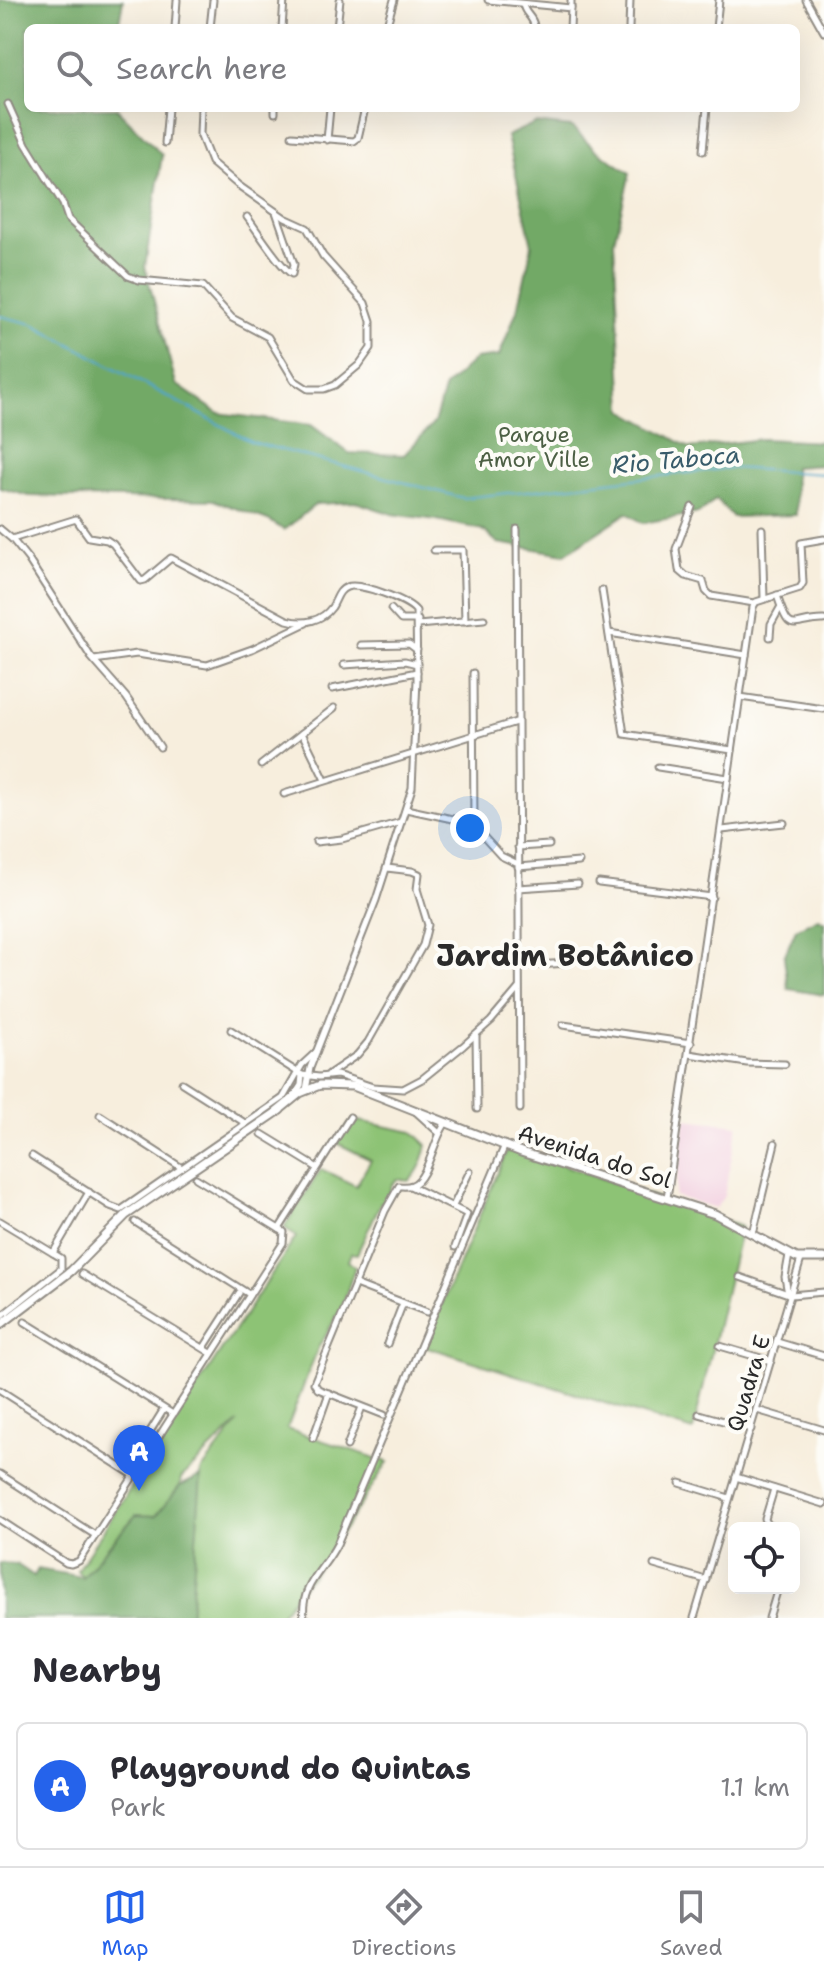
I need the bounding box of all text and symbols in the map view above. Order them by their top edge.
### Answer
search box [24,24,800,112]
icon: search [52,46,96,90]
text: Search here [116,48,287,89]
park label: Parque Amor Ville [478,420,590,474]
water label: Rio Taboca [611,438,741,482]
your location [450,808,490,848]
district label: Jardim Botânico [436,935,694,976]
street label: Avenida do Sol [514,1118,676,1195]
street label: Quadra E [720,1331,777,1435]
pin: A [113,1425,165,1491]
map controls [728,1522,800,1594]
button: locate [728,1522,800,1594]
text: Nearby [32,1647,162,1693]
text: Playground do Quintas [110,1748,471,1789]
text: A [50,1769,70,1804]
text: 1.1 km [720,1769,790,1804]
text: Park [110,1789,166,1824]
tab: Map [102,1885,149,1962]
tab: Directions [352,1885,457,1962]
tab: Saved [660,1885,722,1962]

